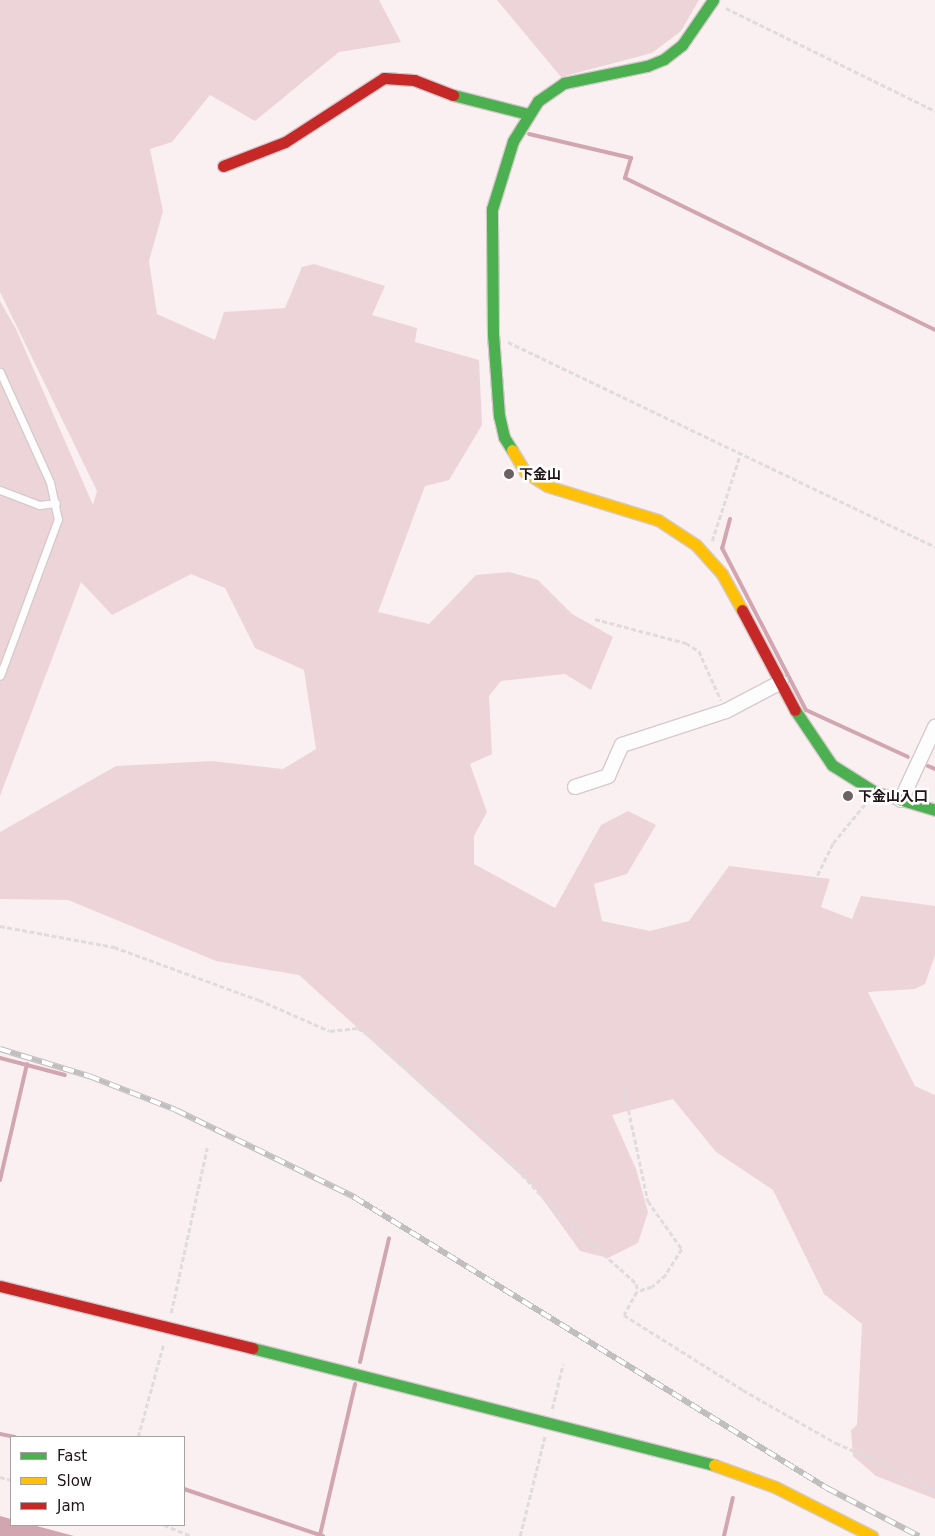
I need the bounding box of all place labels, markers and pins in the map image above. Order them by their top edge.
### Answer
place label: 下金山 [519,466,561,482]
marker: 下金山 [503,468,515,480]
place label: 下金山入口 [858,788,928,804]
marker: 下金山入口 [842,790,854,802]

